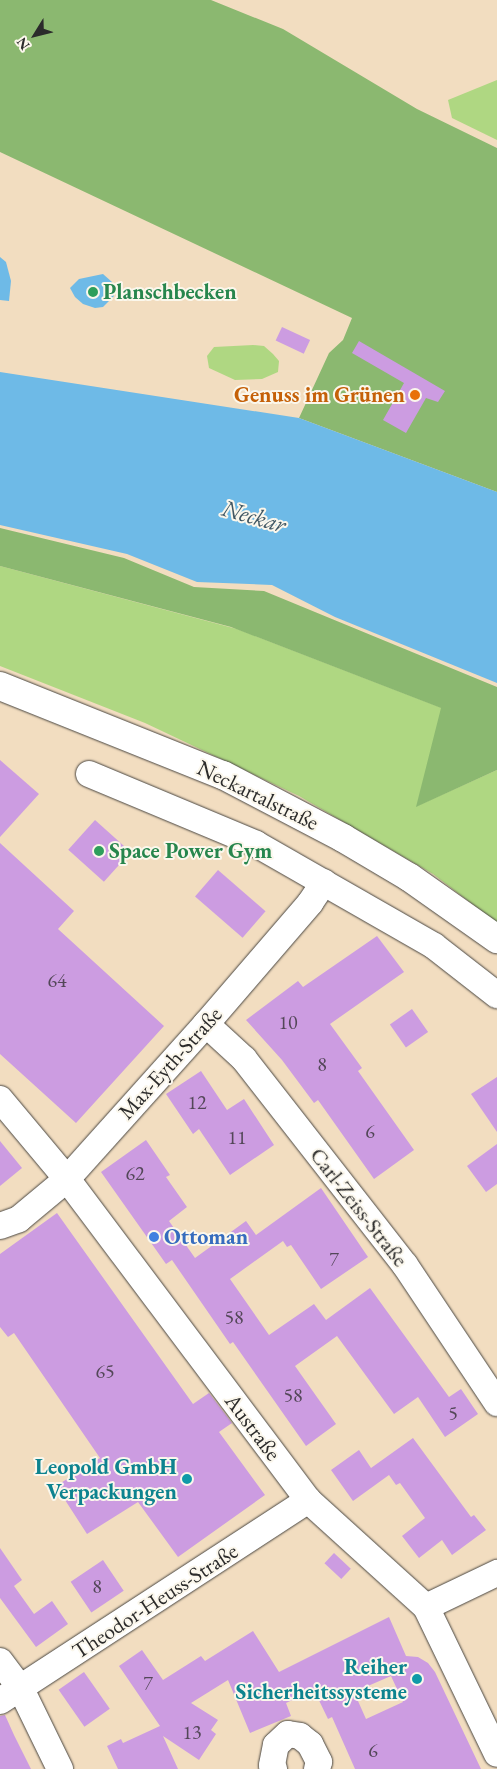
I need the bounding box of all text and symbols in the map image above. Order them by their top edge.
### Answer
north arrow [10,10,60,60]
text: N [12,34,33,54]
place label: Planschbecken [103,279,237,305]
marker: Planschbecken [87,286,99,298]
place label: Genuss im Grünen [234,382,405,408]
marker: Genuss im Grünen [409,389,421,401]
water label: Neckar [219,493,289,539]
street label: Neckartalstraße [193,754,323,836]
place label: Space Power Gym [109,838,272,864]
marker: Space Power Gym [93,845,105,857]
house number: 64 [47,968,67,992]
street label: Max-Eyth-Straße [113,1001,227,1125]
house number: 10 [278,1010,298,1034]
house number: 8 [317,1052,327,1076]
house number: 12 [187,1090,207,1114]
house number: 6 [365,1119,375,1143]
house number: 11 [227,1125,247,1149]
street label: Carl-Zeiss-Straße [304,1142,414,1272]
house number: 62 [125,1161,145,1185]
place label: Ottoman [164,1224,248,1250]
marker: Ottoman [148,1231,160,1243]
house number: 7 [329,1247,339,1271]
house number: 58 [224,1305,244,1329]
house number: 65 [95,1359,115,1383]
house number: 58 [283,1383,303,1407]
street label: Austraße [219,1388,287,1466]
house number: 5 [448,1401,458,1425]
place label: Leopold GmbH Verpackungen [35,1453,177,1504]
marker: Leopold GmbH Verpackungen [181,1473,193,1485]
street label: Theodor-Heuss-Straße [67,1538,243,1664]
house number: 8 [92,1574,102,1598]
place label: Reiher Sicherheitssysteme [236,1653,407,1704]
house number: 7 [143,1671,153,1695]
marker: Reiher Sicherheitssysteme [411,1673,423,1685]
house number: 13 [182,1720,202,1744]
house number: 6 [368,1738,378,1762]

